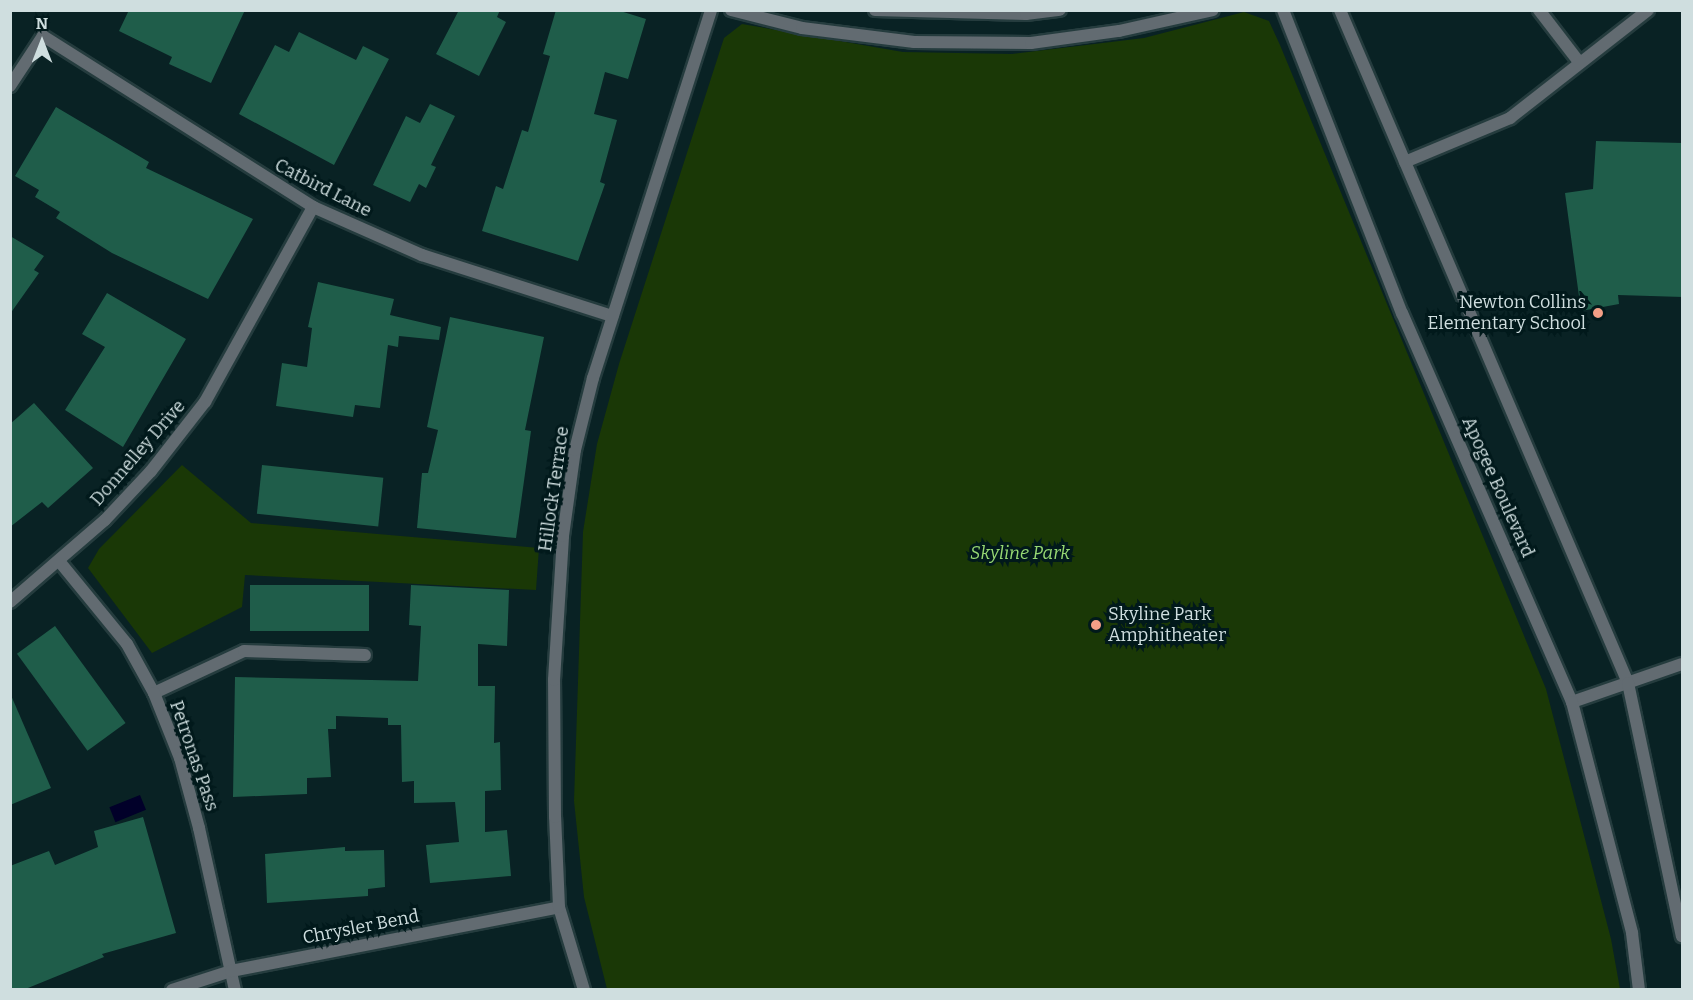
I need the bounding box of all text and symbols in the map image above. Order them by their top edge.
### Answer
north arrow [12,12,72,72]
text: N [36,14,48,33]
street label: Catbird Lane [271,154,375,222]
place label: Newton Collins Elementary School [1427,292,1586,334]
marker: Newton Collins Elementary School [1591,306,1605,320]
street label: Donnelley Drive [86,396,190,510]
street label: Apogee Boulevard [1457,413,1539,561]
street label: Hillock Terrace [535,425,573,553]
park label: Skyline Park [970,542,1070,564]
place label: Skyline Park Amphitheater [1108,604,1226,646]
marker: Skyline Park Amphitheater [1089,618,1103,632]
street label: Petronas Pass [165,698,223,814]
street label: Chrysler Bend [301,905,421,949]

